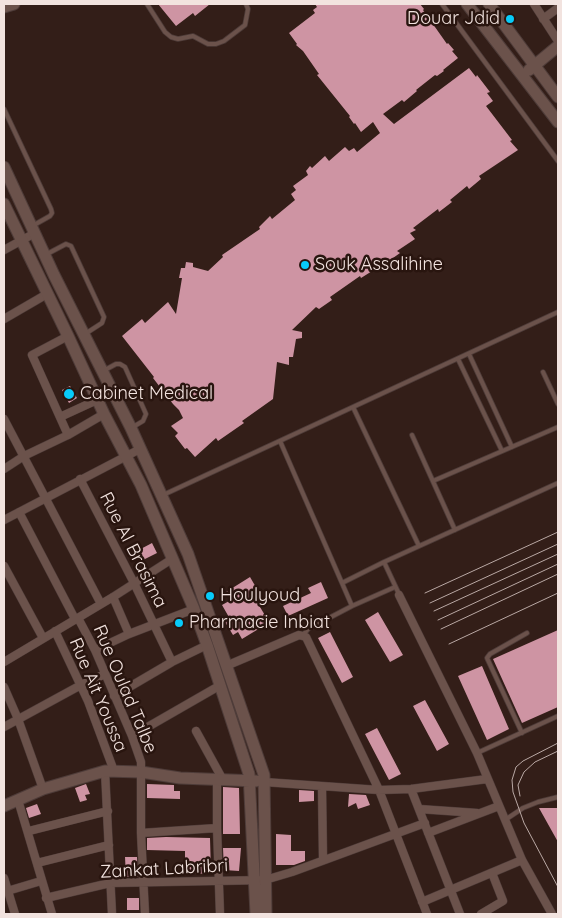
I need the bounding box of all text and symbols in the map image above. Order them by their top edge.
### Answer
place label: Douar Jdid [407,8,500,30]
marker: Douar Jdid [504,13,516,25]
place label: Souk Assalihine [315,254,443,276]
marker: Souk Assalihine [299,259,311,271]
place label: Cabinet Medical [80,383,213,405]
marker: Cabinet Medical [62,387,76,401]
street label: Rue Al Brasima [95,489,171,611]
place label: Houlyoud [220,585,300,607]
marker: Houlyoud [204,590,216,602]
place label: Pharmacie Inbiat [189,612,330,634]
marker: Pharmacie Inbiat [173,617,185,629]
street label: Rue Oulad Talbe [88,622,162,756]
street label: Rue Ait Youssa [64,635,132,755]
street label: Zankat Labribri [99,855,229,883]

